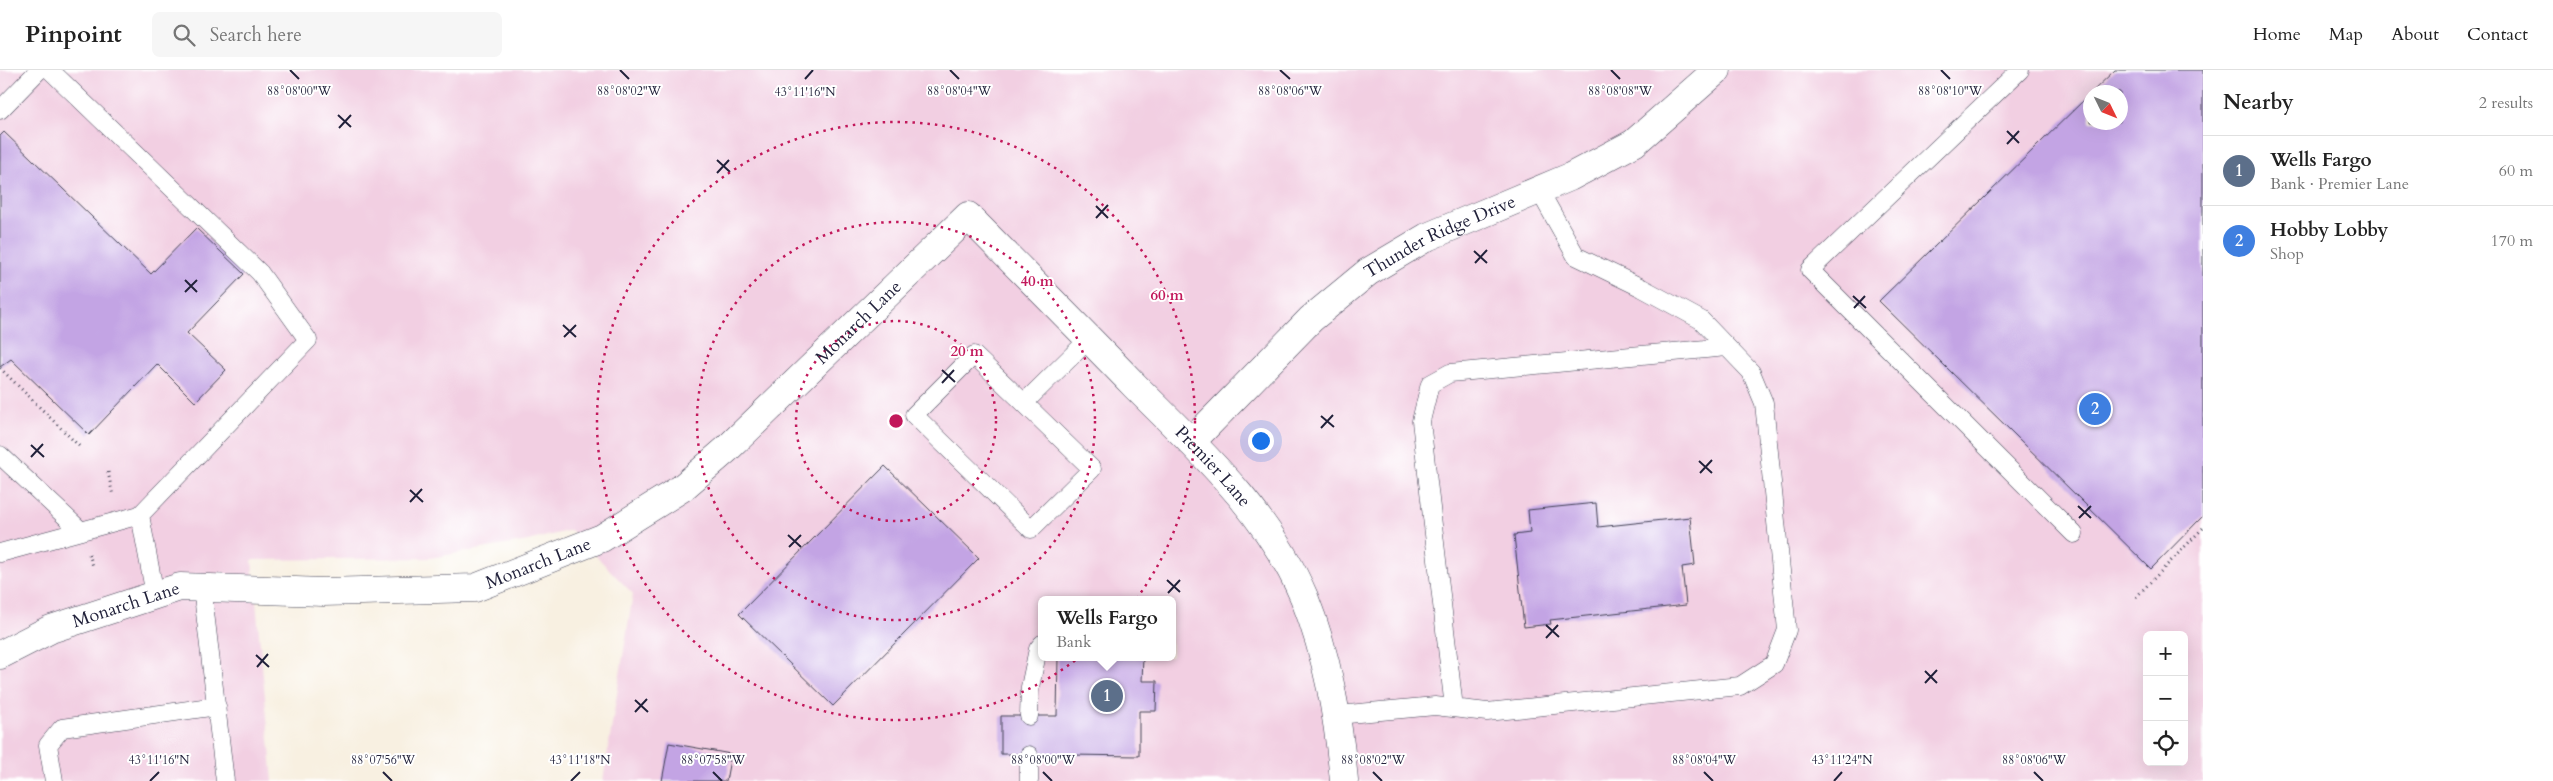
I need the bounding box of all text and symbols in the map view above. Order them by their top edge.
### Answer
search box [152,12,502,57]
text: Pinpoint [25,18,122,51]
icon: search [170,21,198,49]
text: Search here [210,22,302,48]
text: Home [2253,22,2301,47]
text: Map [2329,22,2363,47]
text: About [2391,22,2439,47]
text: Contact [2467,22,2528,47]
text: 88°08'00"W [267,83,332,99]
text: 88°08'02"W [597,83,662,99]
text: 88°08'04"W [927,83,992,99]
text: 88°08'06"W [1258,83,1323,99]
text: 88°08'08"W [1588,83,1653,99]
text: 88°08'10"W [1918,83,1983,99]
text: 43°11'16"N [775,84,836,100]
north arrow [2083,85,2128,130]
text: Nearby [2223,88,2294,117]
text: 2 results [2479,92,2533,114]
text: Wells Fargo [2270,147,2372,173]
text: 1 [2235,160,2243,182]
text: 60 m [2499,160,2533,182]
text: Bank · Premier Lane [2270,173,2409,195]
street label: Thunder Ridge Drive [1359,189,1519,285]
text: Hobby Lobby [2270,217,2388,243]
text: 2 [2235,230,2243,252]
text: 170 m [2491,230,2533,252]
text: Shop [2270,243,2304,265]
text: 40 m [1020,271,1054,291]
street label: Monarch Lane [810,275,907,370]
text: 60 m [1150,285,1184,305]
text: 20 m [950,341,984,361]
pin: 2 [2079,390,2111,428]
centre of rings [887,412,905,430]
street label: Premier Lane [1169,420,1257,513]
your location [1248,428,1274,454]
street label: Monarch Lane [482,532,595,596]
street label: Monarch Lane [69,576,183,634]
popup [1038,596,1176,661]
text: Wells Fargo [1056,605,1158,631]
text: Bank [1056,631,1092,653]
map controls [2143,631,2188,766]
button: + [2143,631,2188,676]
button: − [2143,676,2188,721]
pin: 1 [1091,677,1123,715]
button: locate [2143,721,2188,766]
text: 43°11'16"N [129,752,190,768]
text: 88°07'56"W [351,752,416,768]
text: 43°11'18"N [550,752,611,768]
text: 88°07'58"W [681,752,746,768]
text: 88°08'00"W [1011,752,1076,768]
text: 88°08'02"W [1341,752,1406,768]
text: 88°08'04"W [1672,752,1737,768]
text: 43°11'24"N [1812,752,1873,768]
text: 88°08'06"W [2002,752,2067,768]

